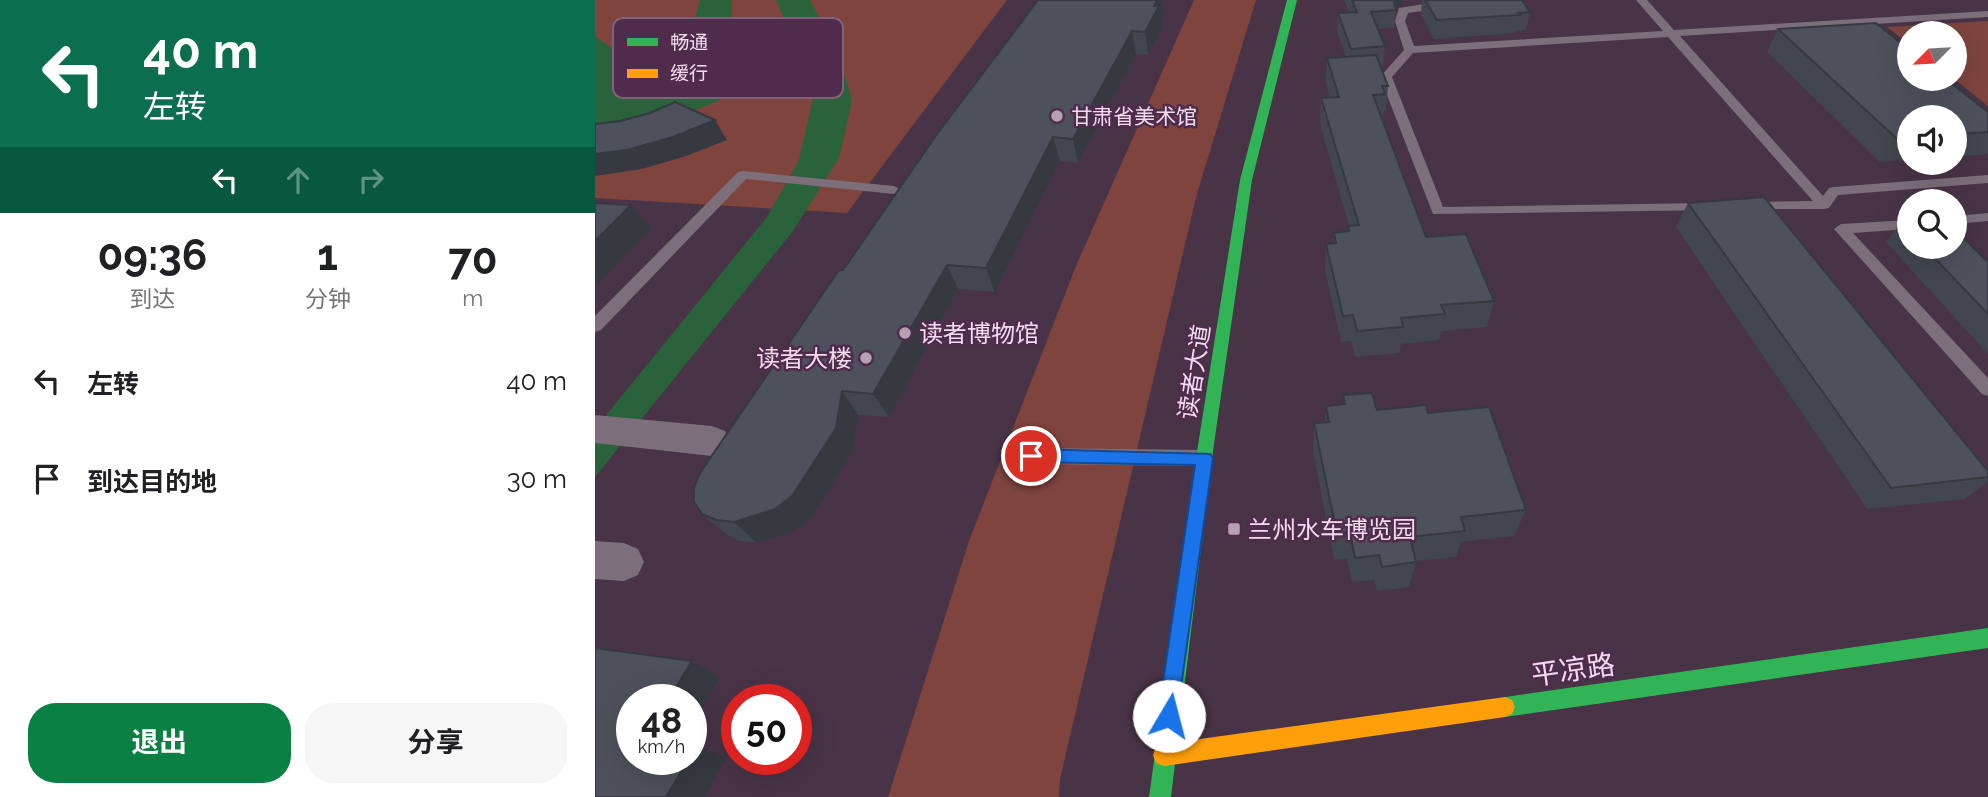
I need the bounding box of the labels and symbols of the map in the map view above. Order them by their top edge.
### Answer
legend [613,18,843,98]
north arrow [1897,21,1967,91]
text: 畅通 [670,31,708,53]
text: 缓行 [670,62,708,84]
place label: 甘肃省美术馆 [1071,104,1197,129]
marker: 甘肃省美术馆 [1049,108,1065,124]
place label: 读者博物馆 [919,319,1039,348]
street label: 读者大道 [1172,322,1216,422]
marker: 读者博物馆 [897,325,913,341]
place label: 读者大楼 [756,344,852,373]
marker: 读者大楼 [858,350,874,366]
pin [1001,426,1061,486]
place label: 兰州水车博览园 [1248,515,1416,544]
marker: 兰州水车博览园 [1226,521,1242,537]
street label: 平凉路 [1529,648,1617,692]
position arrow [1132,679,1206,753]
speed limit sign: 50 [721,684,812,775]

